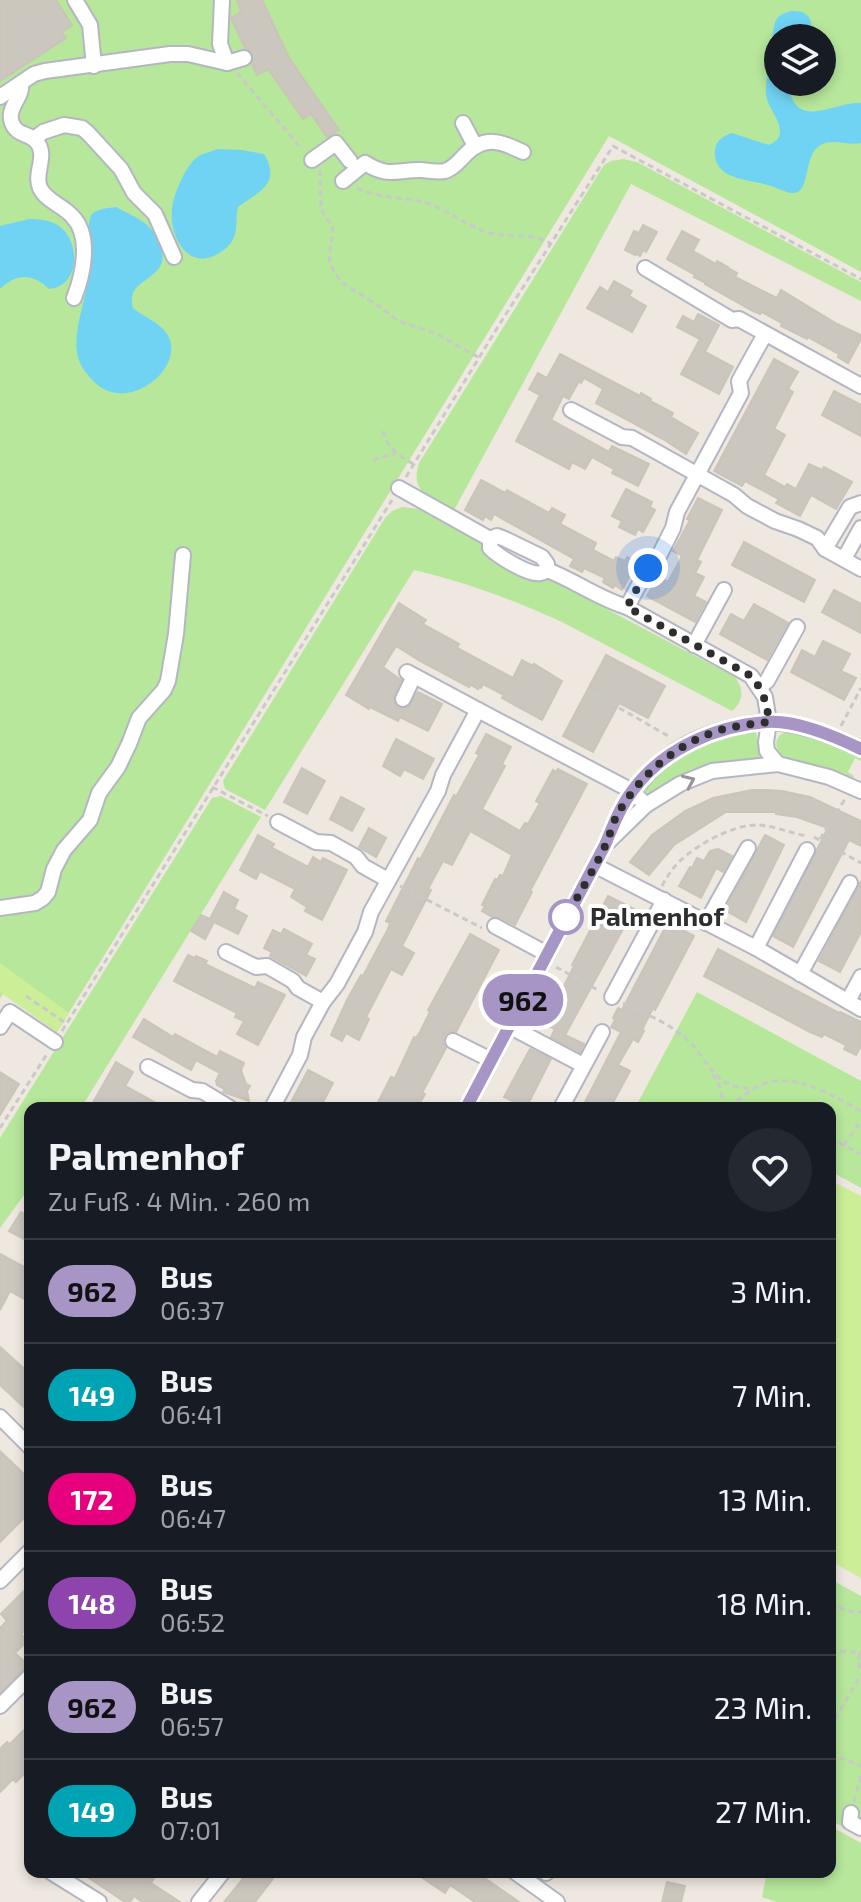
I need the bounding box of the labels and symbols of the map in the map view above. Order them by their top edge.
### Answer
your location [628,548,668,588]
one-way arrow [681,775,695,791]
marker: Palmenhof [549,900,583,934]
place label: Palmenhof [590,900,725,931]
line badge: 962 [477,974,569,1026]

